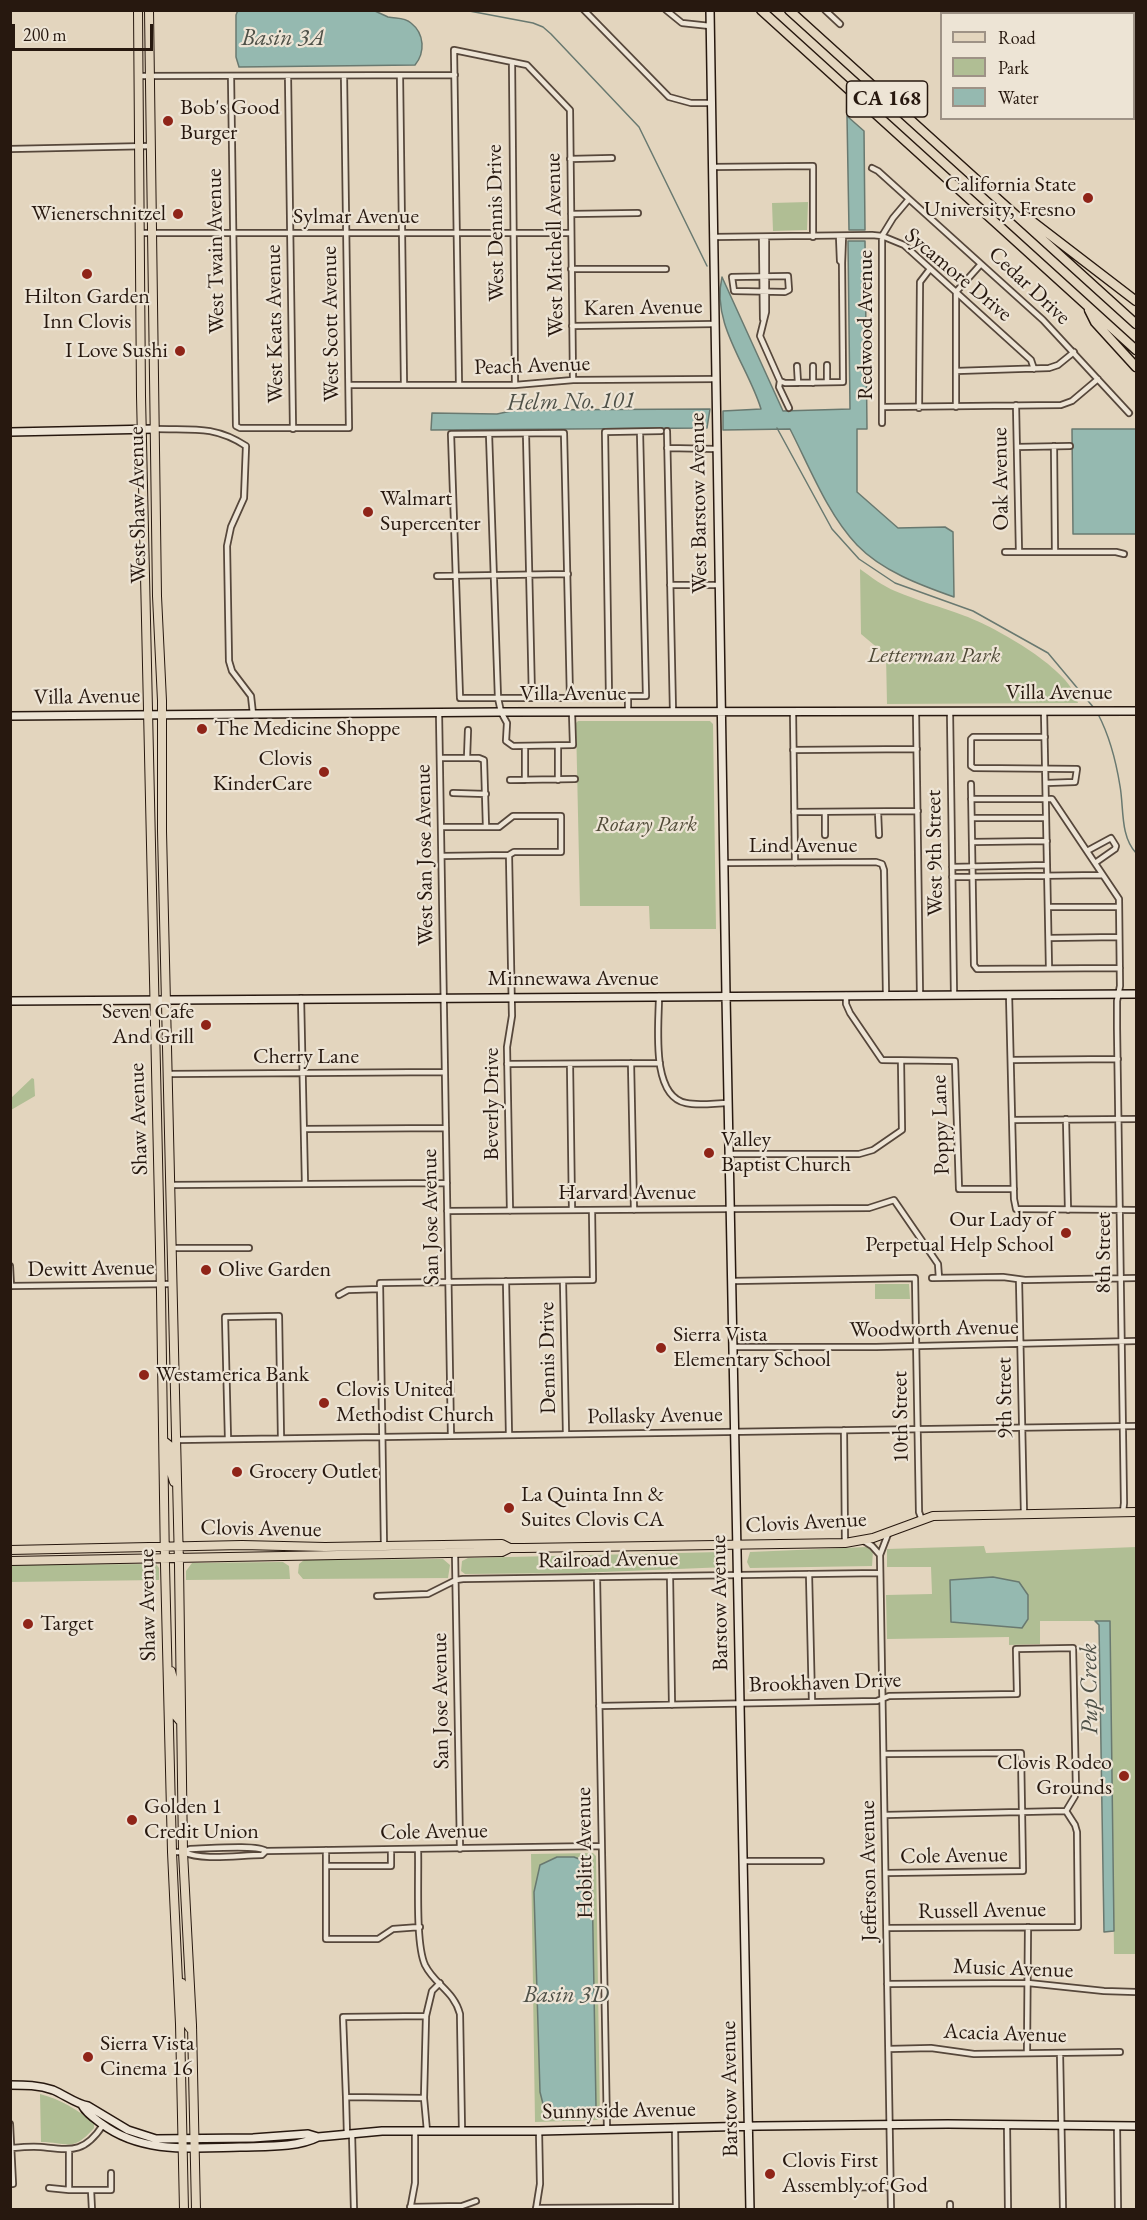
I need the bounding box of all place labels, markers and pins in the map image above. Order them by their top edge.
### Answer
place label: Bob's Good Burger [180,95,280,146]
marker: Bob's Good Burger [161,114,175,128]
place label: California State University, Fresno [924,172,1076,224]
marker: California State University, Fresno [1081,191,1095,205]
place label: Wienerschnitzel [31,201,166,227]
marker: Wienerschnitzel [171,207,185,221]
marker: Hilton Garden Inn Clovis [80,267,94,281]
place label: Hilton Garden Inn Clovis [24,284,150,336]
place label: I Love Sushi [65,338,168,364]
marker: I Love Sushi [173,344,187,358]
place label: Walmart Supercenter [380,486,481,538]
marker: Walmart Supercenter [361,505,375,519]
place label: The Medicine Shoppe [214,716,400,742]
marker: The Medicine Shoppe [195,722,209,736]
place label: Clovis KinderCare [213,746,312,798]
marker: Clovis KinderCare [317,765,331,779]
place label: Seven Cafe And Grill [102,999,194,1050]
marker: Seven Cafe And Grill [199,1018,213,1032]
place label: Valley Baptist Church [721,1127,851,1178]
marker: Valley Baptist Church [702,1146,716,1160]
place label: Our Lady of Perpetual Help School [865,1207,1054,1258]
marker: Our Lady of Perpetual Help School [1059,1226,1073,1240]
place label: Olive Garden [218,1257,331,1283]
marker: Olive Garden [199,1263,213,1277]
place label: Sierra Vista Elementary School [673,1322,831,1374]
marker: Sierra Vista Elementary School [654,1341,668,1355]
place label: Westamerica Bank [156,1362,309,1388]
marker: Westamerica Bank [137,1368,151,1382]
place label: Clovis United Methodist Church [336,1377,494,1428]
marker: Clovis United Methodist Church [317,1396,331,1410]
place label: Grocery Outlet [249,1459,378,1485]
marker: Grocery Outlet [230,1465,244,1479]
place label: La Quinta Inn & Suites Clovis CA [521,1482,664,1534]
marker: La Quinta Inn & Suites Clovis CA [502,1501,516,1515]
place label: Target [40,1611,94,1637]
marker: Target [21,1617,35,1631]
place label: Clovis Rodeo Grounds [997,1750,1112,1802]
marker: Clovis Rodeo Grounds [1117,1769,1131,1783]
place label: Golden 1 Credit Union [144,1794,259,1846]
marker: Golden 1 Credit Union [125,1813,139,1827]
place label: Sierra Vista Cinema 16 [100,2031,195,2082]
marker: Sierra Vista Cinema 16 [81,2050,95,2064]
place label: Clovis First Assembly of God [782,2148,928,2200]
marker: Clovis First Assembly of God [763,2167,777,2181]

